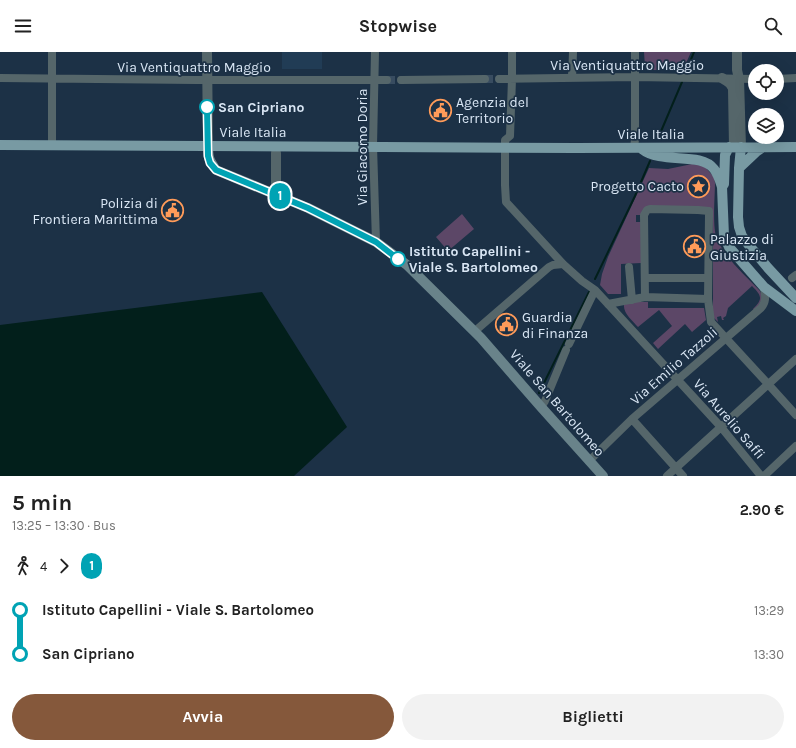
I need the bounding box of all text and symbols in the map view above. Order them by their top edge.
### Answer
icon: menu [12,15,34,37]
text: Stopwise [359,15,437,37]
icon: search [762,15,784,37]
street label: Via Ventiquattro Maggio [550,57,704,74]
street label: Via Ventiquattro Maggio [117,59,271,76]
map controls [748,64,784,144]
button: locate [748,64,784,100]
street label: Via Giacomo Doria [354,89,371,205]
place label: Agenzia del Territorio [456,94,529,127]
public building icon: Agenzia del Territorio [427,97,453,123]
marker: San Cipriano [199,99,215,115]
place label: San Cipriano [218,99,304,116]
button: layers [748,108,784,144]
street label: Viale Italia [220,124,286,141]
street label: Viale Italia [618,126,684,143]
place icon: Progetto Cacto [686,173,712,199]
place label: Progetto Cacto [591,178,684,195]
line badge: 1 [267,183,293,209]
text: 1 [278,187,283,204]
place label: Polizia di Frontiera Marittima [32,195,158,228]
public building icon: Polizia di Frontiera Marittima [160,198,186,224]
place label: Palazzo di Giustizia [710,231,774,264]
public building icon: Palazzo di Giustizia [682,234,708,260]
place label: Istituto Capellini - Viale S. Bartolomeo [409,243,538,276]
marker: Istituto Capellini - Viale S. Bartolomeo [390,251,406,267]
place label: Guardia di Finanza [522,309,588,342]
public building icon: Guardia di Finanza [493,312,519,338]
street label: Via Emilio Tazzoli [627,324,721,408]
street label: Viale San Bartolomeo [506,346,608,460]
street label: Via Aurelio Saffi [690,375,768,463]
text: 5 min [12,490,72,516]
text: 2.90 € [740,501,784,519]
text: 13:25 – 13:30 · Bus [12,518,116,533]
icon: walk [12,555,34,577]
icon: forward [53,555,75,577]
text: 1 [89,557,94,574]
text: 4 [40,559,47,574]
text: Istituto Capellini - Viale S. Bartolomeo [42,601,314,619]
text: 13:29 [754,603,784,618]
text: San Cipriano [42,645,134,663]
text: 13:30 [754,647,784,662]
button: Avvia [12,694,394,740]
button: Biglietti [402,694,784,740]

